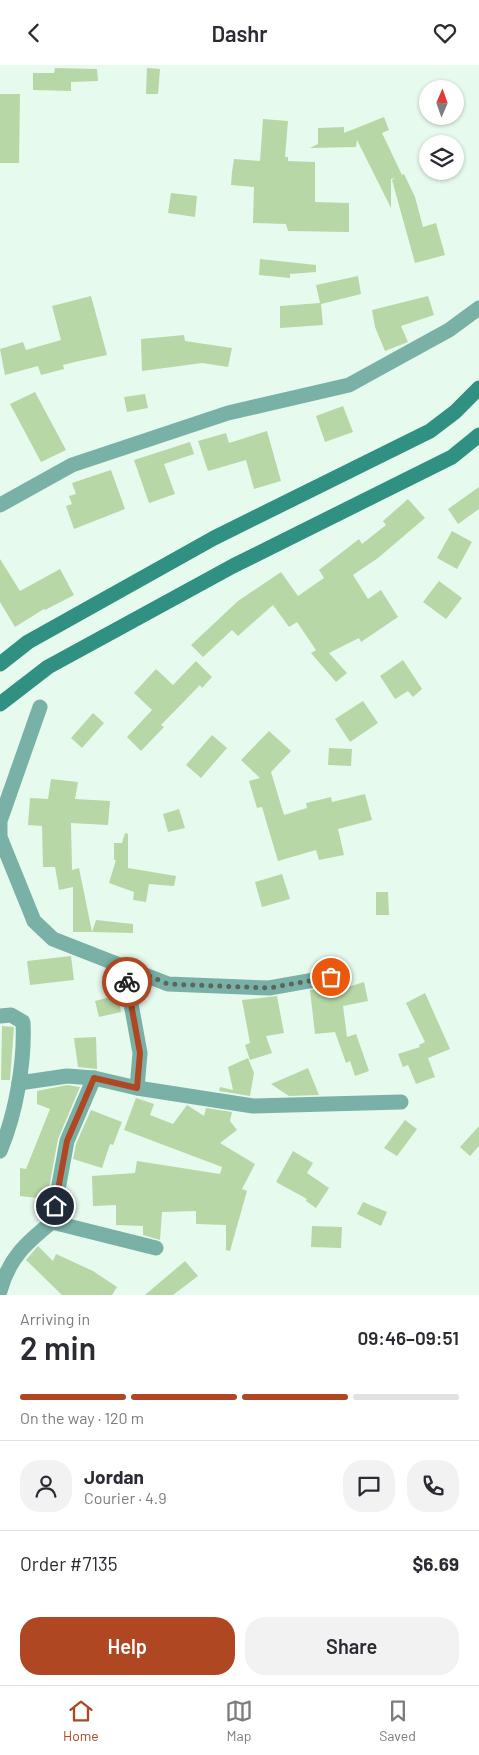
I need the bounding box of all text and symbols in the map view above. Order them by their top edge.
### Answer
icon: back [20,19,48,47]
icon: heart [431,19,459,47]
text: Dashr [211,20,268,46]
north arrow [419,80,464,125]
map controls [419,80,464,180]
button: layers [419,135,464,180]
pin [310,956,352,998]
courier [102,957,152,1007]
icon: bag [317,963,345,991]
icon: bike [113,968,141,996]
pin [34,1185,76,1227]
icon: home [41,1192,69,1220]
text: Arriving in [20,1309,90,1328]
text: 09:46–09:51 [357,1326,459,1349]
text: 2 min [20,1328,96,1366]
text: On the way · 120 m [20,1408,144,1427]
button: person [20,1460,72,1512]
button: chat [343,1460,395,1512]
button: phone [407,1460,459,1512]
text: Jordan [84,1465,144,1488]
text: Courier · 4.9 [84,1488,167,1507]
text: Order #7135 [20,1552,118,1575]
text: $6.69 [413,1552,459,1575]
button: Help [20,1617,235,1675]
button: Share [245,1617,459,1675]
tab: Home [63,1697,99,1744]
tab: Map [225,1697,253,1744]
tab: Saved [379,1697,416,1744]

